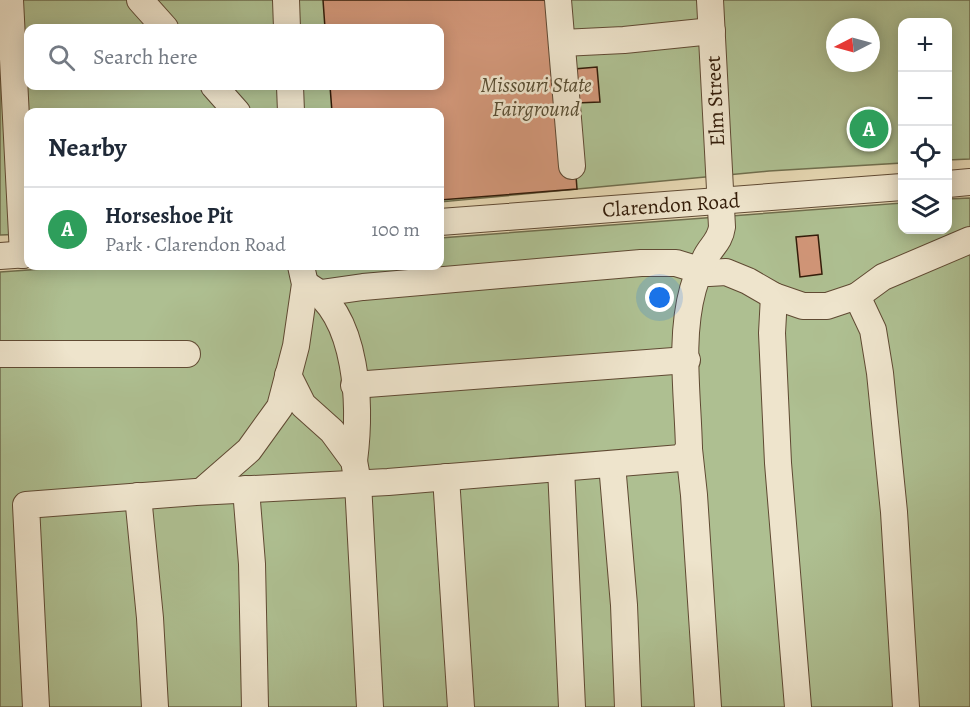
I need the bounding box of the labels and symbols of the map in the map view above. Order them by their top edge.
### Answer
north arrow [826,18,880,72]
street label: Elm Street [699,55,731,147]
park label: Missouri State Fairground [480,71,592,123]
pin: A [850,106,888,152]
street label: Clarendon Road [601,186,741,224]
your location [645,283,674,312]

